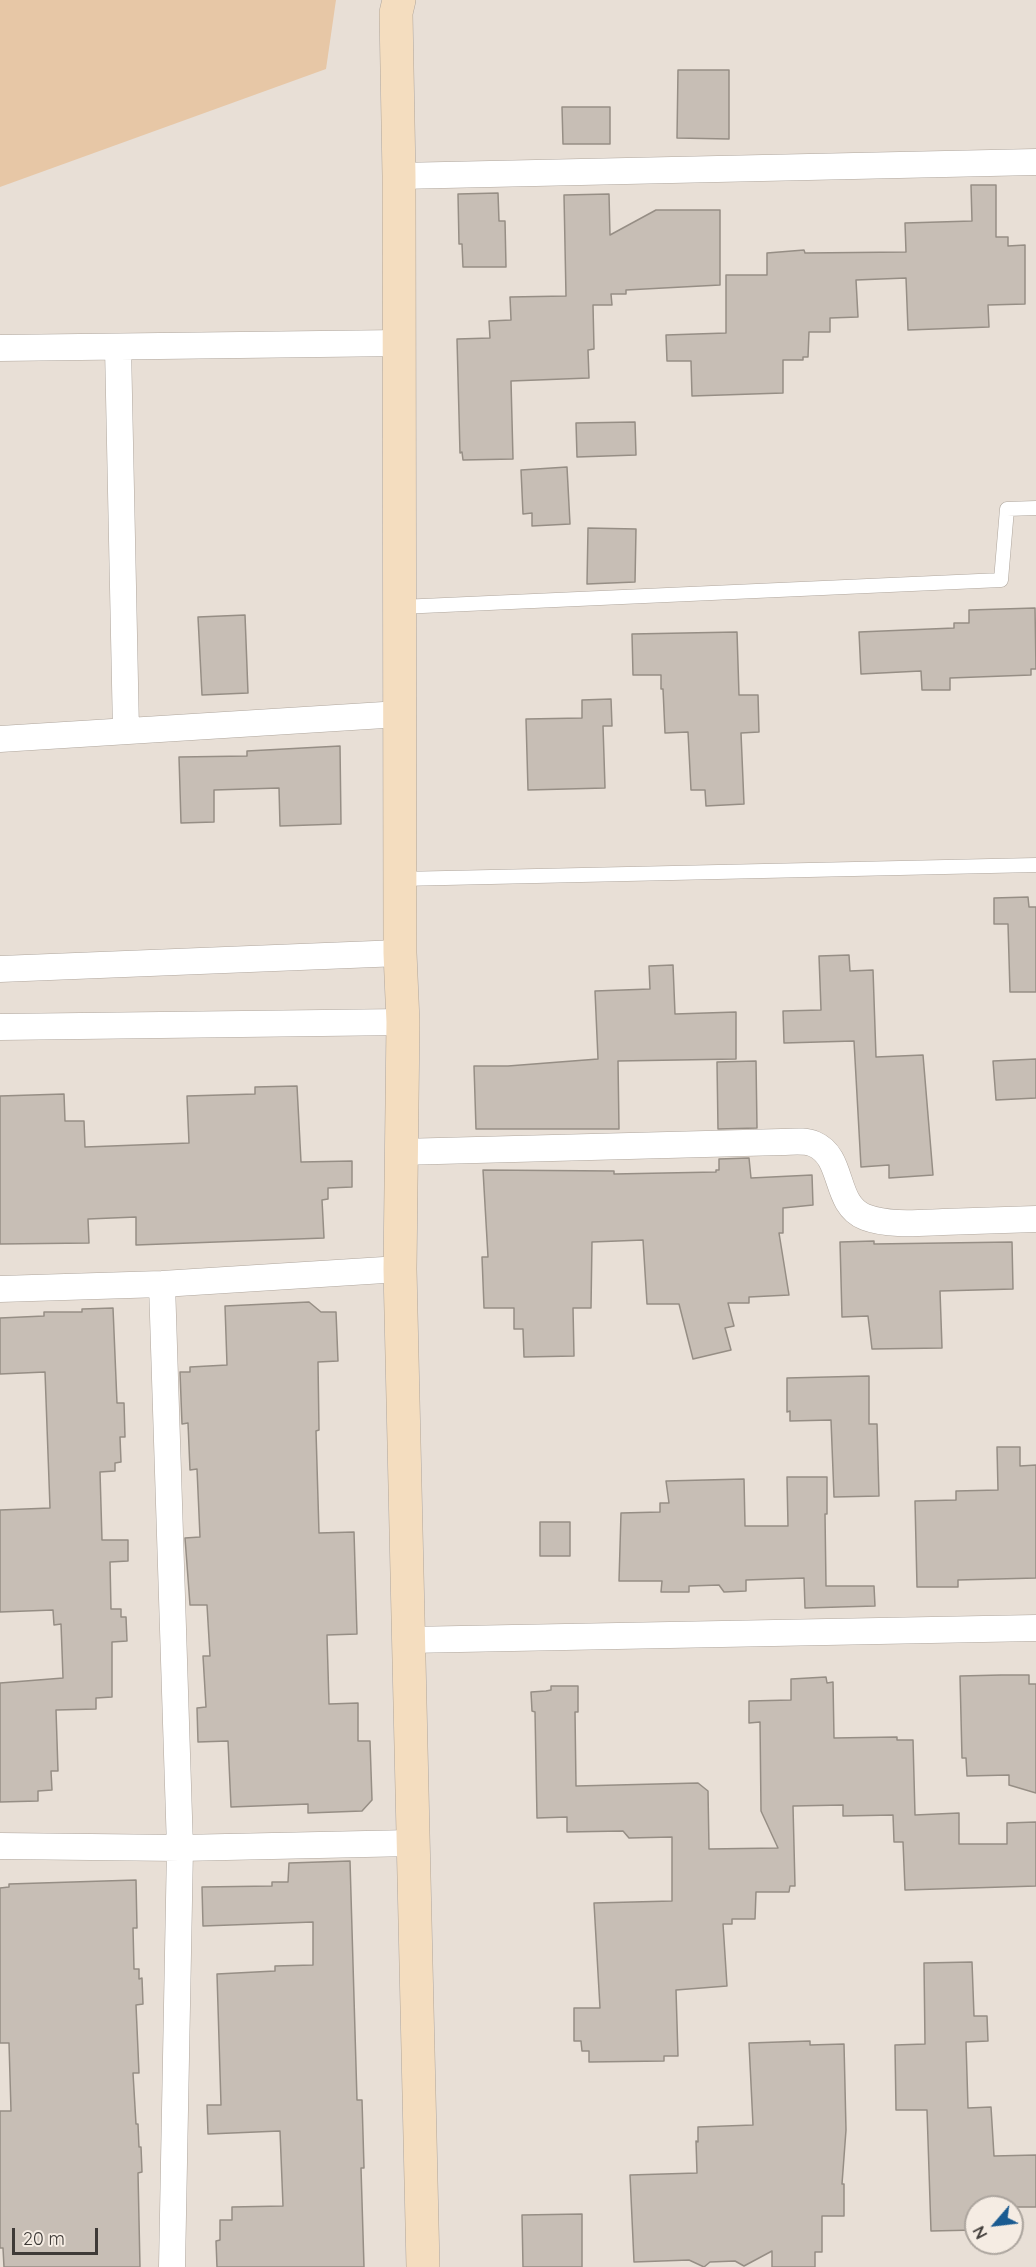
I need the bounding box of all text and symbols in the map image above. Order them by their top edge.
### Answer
north arrow [964,2195,1024,2255]
scale bar [15,2216,100,2254]
text: N [968,2223,991,2242]
text: 20 m [23,2227,65,2250]

